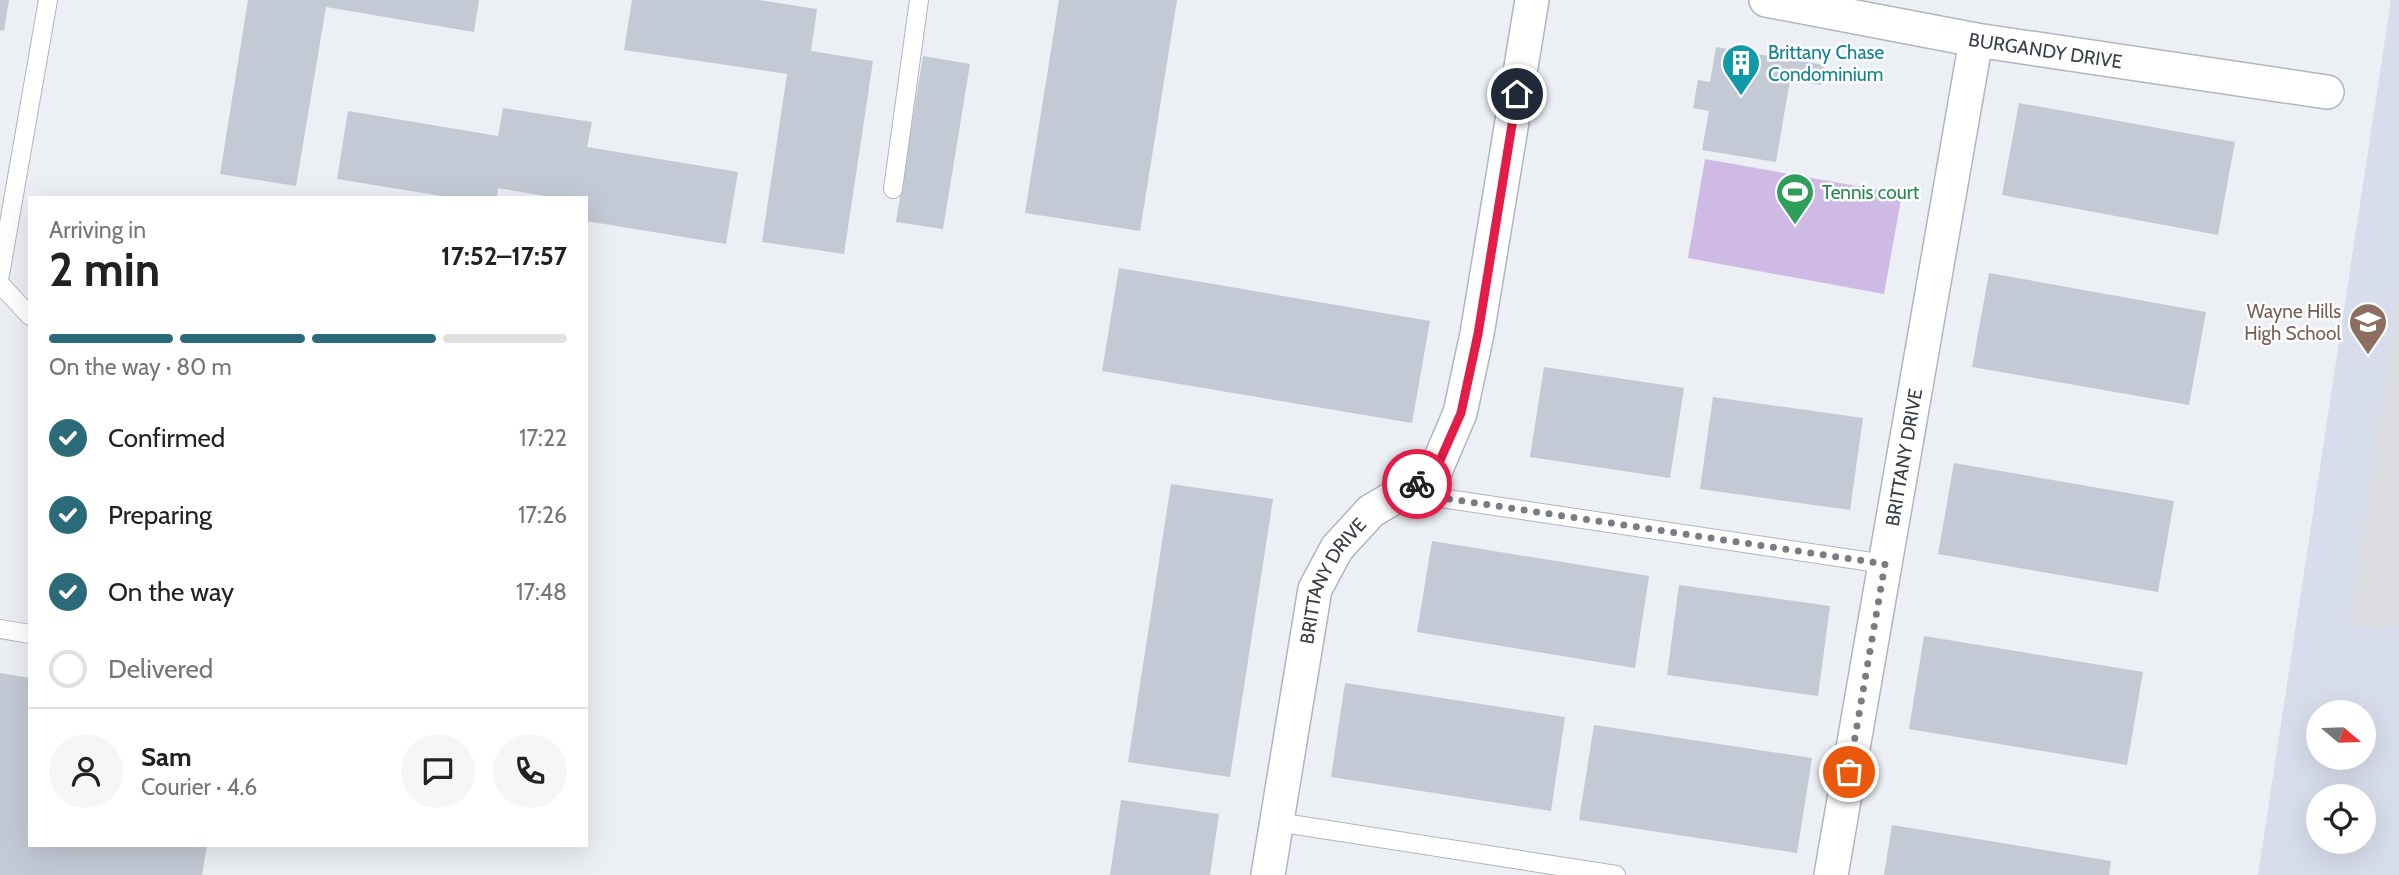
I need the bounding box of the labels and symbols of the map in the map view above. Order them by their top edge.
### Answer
street label: BURGANDY DRIVE [1967,28,2124,74]
place label: Brittany Chase Condominium [1768,41,1884,86]
building icon: Brittany Chase Condominium [1720,42,1762,97]
pin [1487,64,1547,124]
sports icon: Tennis court [1774,171,1816,226]
place label: Tennis court [1822,181,1920,204]
place label: Wayne Hills High School [2244,300,2342,345]
school or university icon: Wayne Hills High School [2347,301,2389,356]
street label: BRITTANY DRIVE [1881,387,1927,528]
courier [1382,449,1452,519]
street label: BRITTANY DRIVE [1295,513,1371,646]
north arrow [2306,700,2376,770]
pin [1819,742,1879,802]

